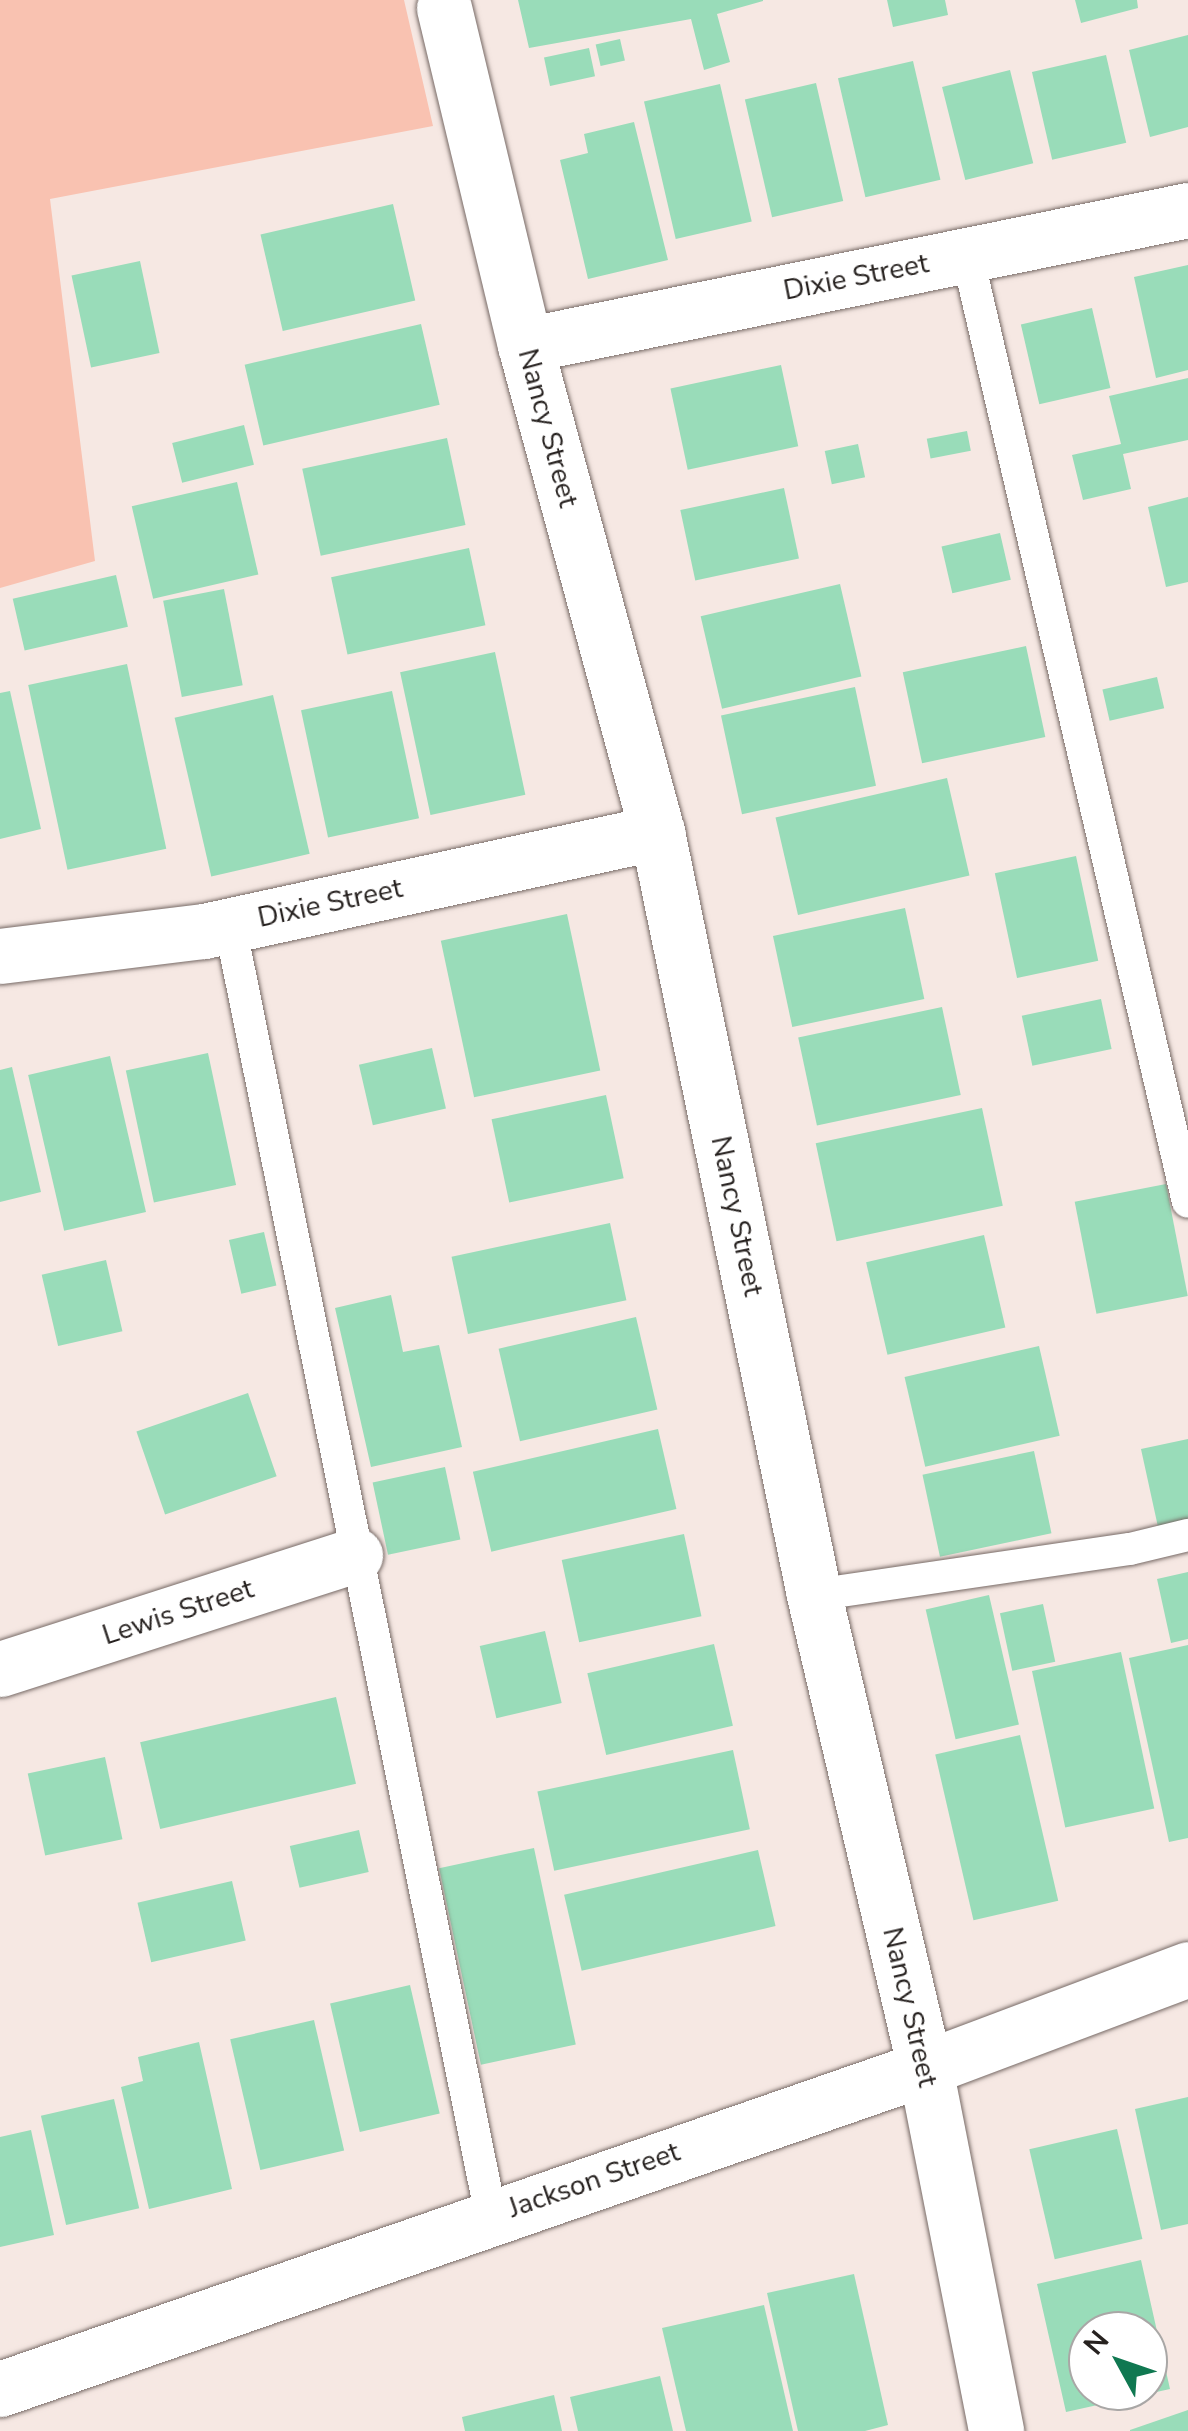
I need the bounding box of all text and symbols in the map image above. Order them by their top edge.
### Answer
street label: Dixie Street [781,246,931,308]
street label: Nancy Street [511,345,585,511]
street label: Dixie Street [255,871,405,935]
street label: Nancy Street [704,1133,770,1299]
street label: Lewis Street [98,1572,258,1652]
street label: Nancy Street [875,1924,945,2090]
street label: Jackson Street [504,2135,684,2225]
north arrow [1068,2311,1168,2411]
text: N [1075,2323,1118,2363]

